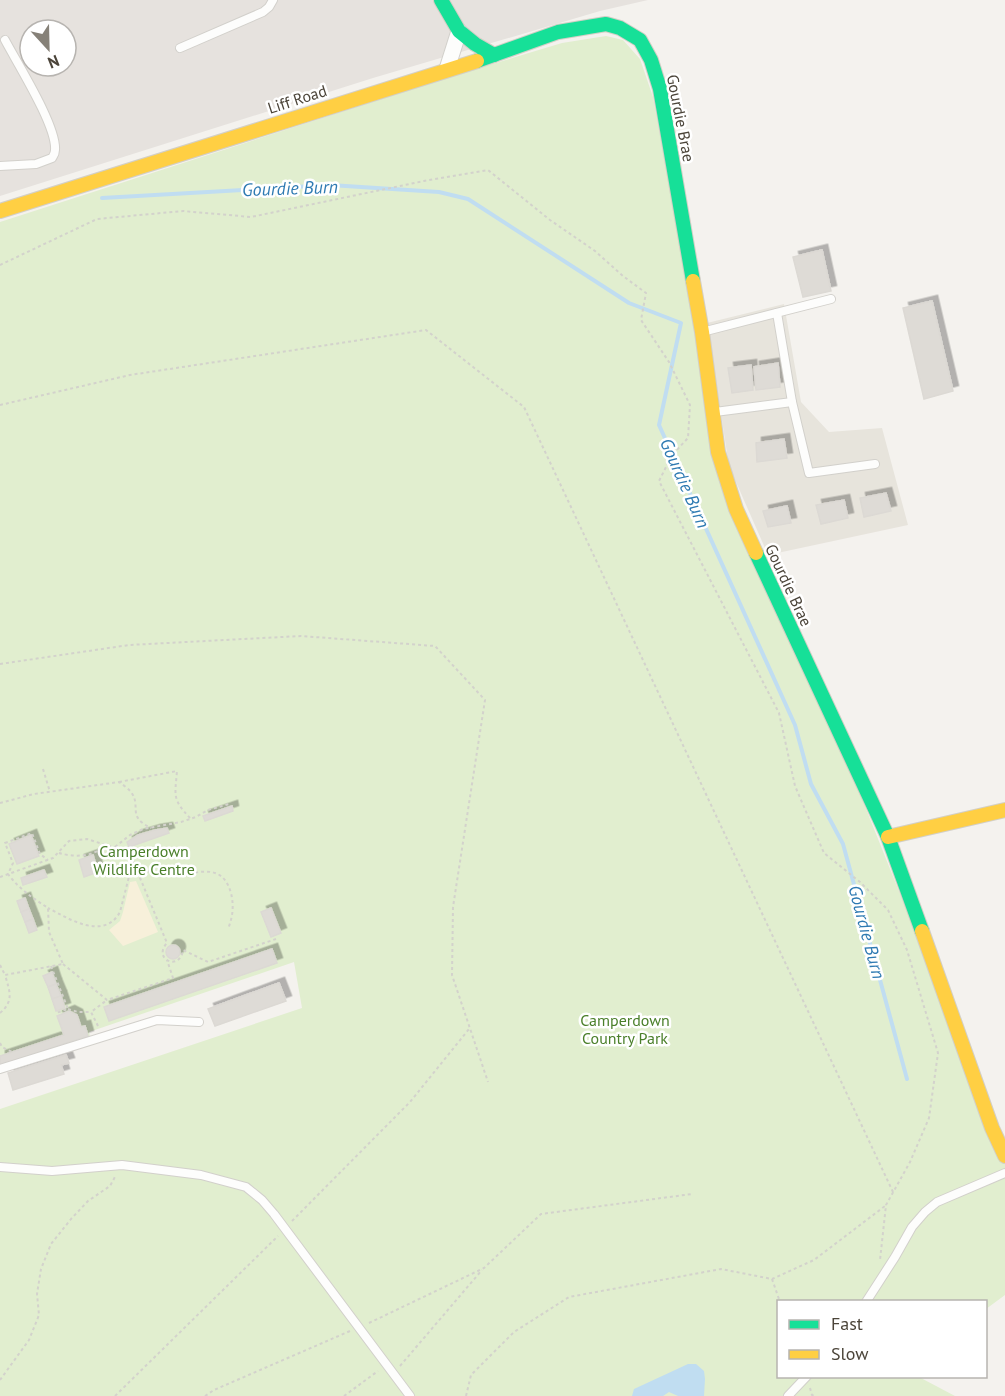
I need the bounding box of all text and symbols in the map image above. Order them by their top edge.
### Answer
north arrow [18,18,78,78]
text: N [45,51,62,73]
street label: Gourdie Brae [663,73,699,163]
street label: Liff Road [265,80,329,118]
water label: Gourdie Burn [242,175,338,201]
water label: Gourdie Burn [655,434,715,532]
street label: Gourdie Brae [761,541,817,629]
park label: Camperdown Wildlife Centre [93,841,195,879]
water label: Gourdie Burn [843,883,891,981]
park label: Camperdown Country Park [580,1010,670,1048]
legend [777,1300,987,1378]
text: Fast [831,1312,863,1335]
text: Slow [831,1342,869,1365]

